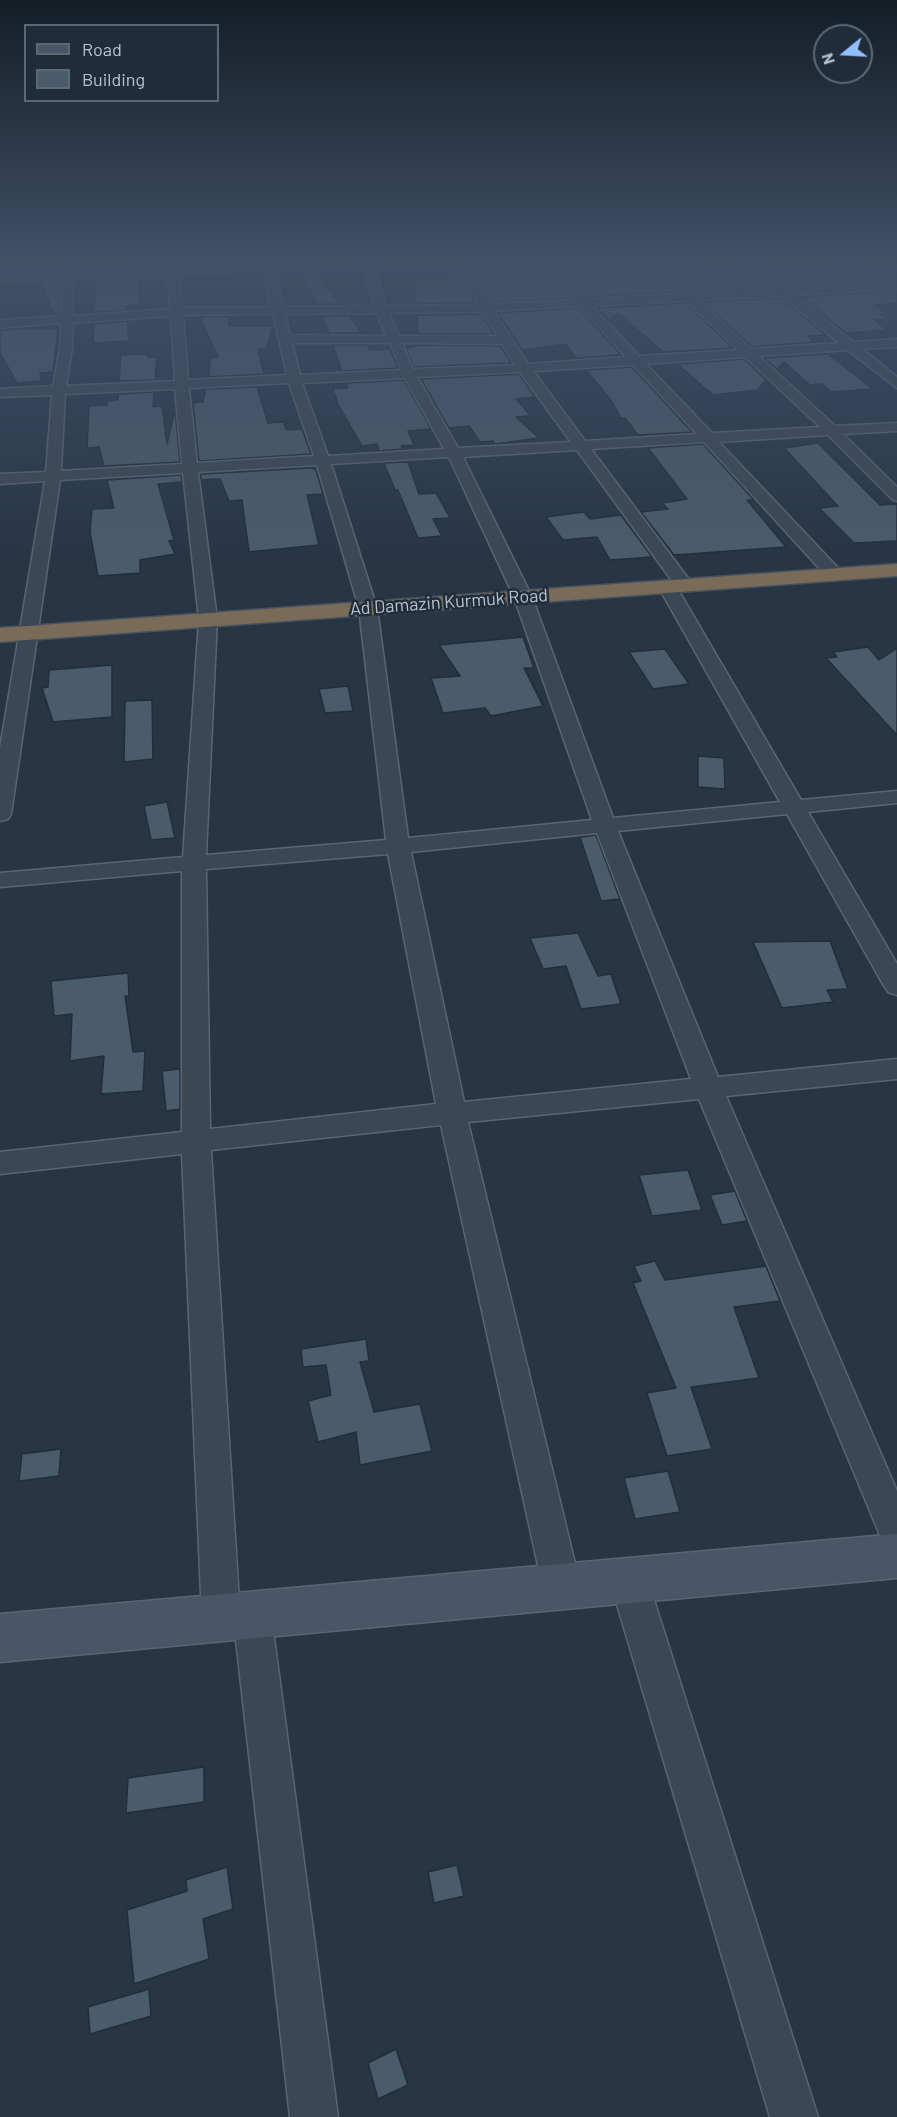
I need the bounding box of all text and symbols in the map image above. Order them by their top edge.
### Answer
legend [24,24,219,102]
north arrow [813,24,873,84]
text: Road [82,38,122,60]
text: N [817,51,838,67]
text: Building [82,68,145,90]
street label: Ad Damazin Kurmuk Road [349,584,549,620]

